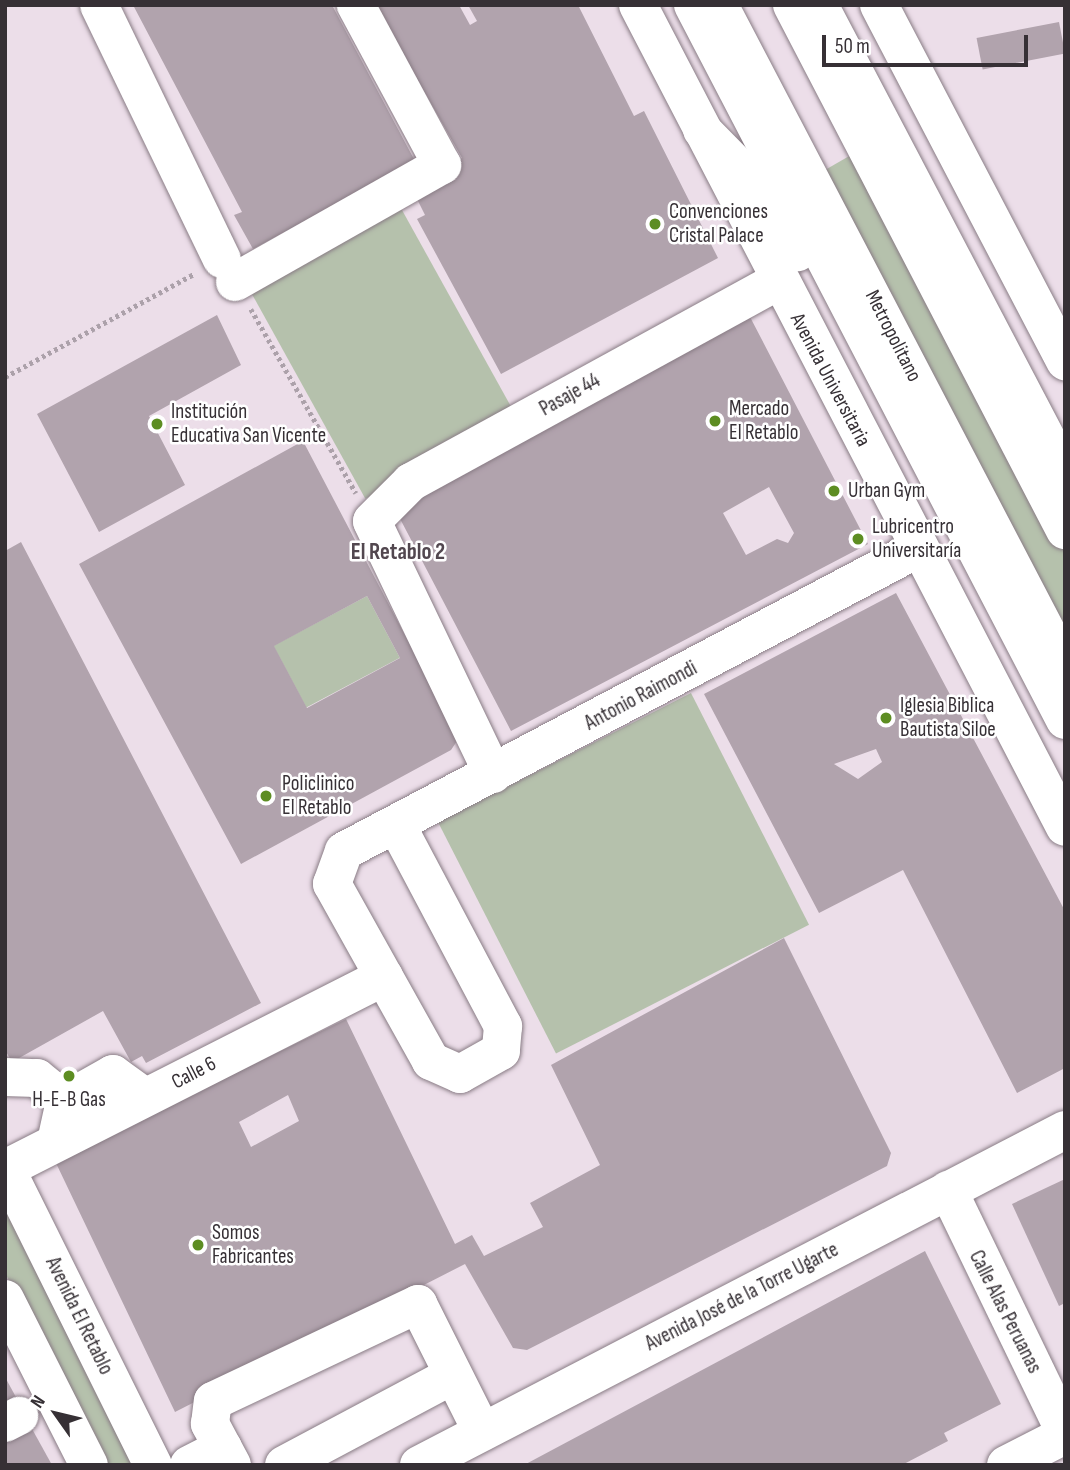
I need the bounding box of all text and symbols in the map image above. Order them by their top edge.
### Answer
scale bar [825,21,1032,65]
text: 50 m [835,34,870,59]
place label: Convenciones Cristal Palace [669,199,768,249]
marker: Convenciones Cristal Palace [647,216,663,232]
street label: Metropolitano [859,286,927,386]
street label: Avenida Universitaria [784,309,876,451]
street label: Pasaje 44 [535,368,605,422]
place label: Mercado El Retablo [729,396,798,446]
place label: Institución Educativa San Vicente [171,399,326,449]
marker: Mercado El Retablo [707,413,723,429]
marker: Institución Educativa San Vicente [149,416,165,432]
place label: Urban Gym [848,478,925,504]
marker: Urban Gym [826,483,842,499]
place label: Lubricentro Universitaría [872,514,961,564]
marker: Lubricentro Universitaría [850,531,866,547]
district label: El Retablo 2 [351,538,445,566]
street label: Antonio Raimondi [580,656,702,736]
place label: Iglesia Biblica Bautista Siloe [900,693,996,743]
marker: Iglesia Biblica Bautista Siloe [878,710,894,726]
place label: Policlinico El Retablo [282,771,354,821]
marker: Policlinico El Retablo [256,786,276,806]
street label: Calle 6 [167,1051,221,1095]
marker: H-E-B Gas [61,1068,77,1084]
place label: H-E-B Gas [32,1087,106,1113]
place label: Somos Fabricantes [212,1220,294,1270]
marker: Somos Fabricantes [190,1237,206,1253]
street label: Avenida José de la Torre Ugarte [641,1237,843,1357]
street label: Calle Alas Peruanas [963,1246,1047,1378]
street label: Avenida El Retablo [40,1253,118,1379]
north arrow [21,1379,91,1449]
text: N [26,1391,51,1413]

